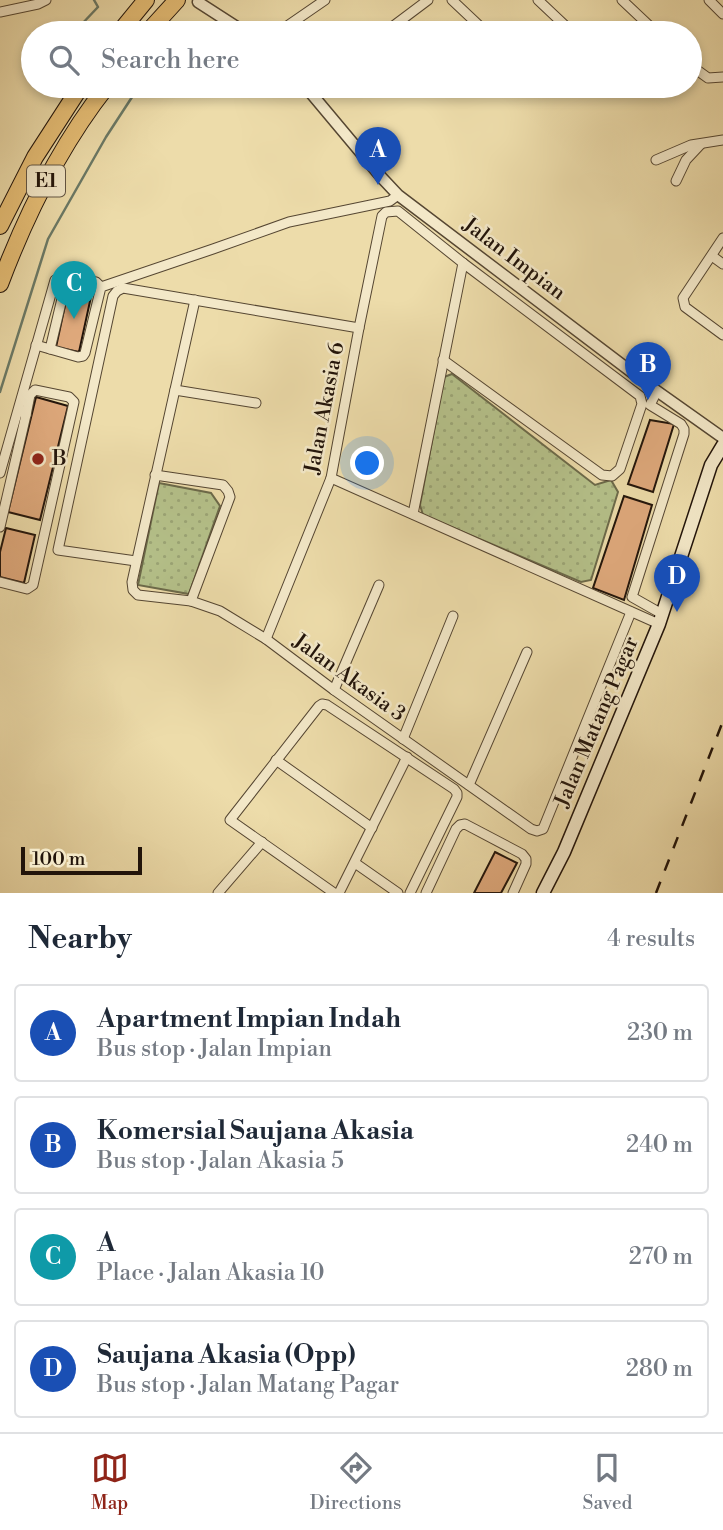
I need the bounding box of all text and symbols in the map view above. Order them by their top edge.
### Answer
search box [21,21,702,98]
icon: search [45,41,83,79]
text: Search here [101,44,240,76]
pin: A [355,127,401,185]
road number: E1 [27,166,65,196]
street label: Jalan Impian [457,211,571,306]
pin: C [51,261,97,319]
street label: Jalan Akasia 6 [299,340,351,477]
pin: B [625,342,671,400]
place label: B [51,446,67,472]
your location [350,446,384,480]
marker: B [30,451,46,467]
pin: D [654,554,700,612]
street label: Jalan Akasia 3 [287,628,410,727]
street label: Jalan Matang Pagar [549,633,645,812]
scale bar [21,844,142,876]
text: 100 m [32,847,85,871]
text: Nearby [28,920,132,958]
text: 4 results [607,925,695,953]
text: Apartment Impian Indah [97,1003,401,1035]
text: A [45,1019,61,1047]
text: 230 m [627,1019,693,1047]
text: Bus stop · Jalan Impian [97,1035,332,1063]
text: Komersial Saujana Akasia [97,1115,414,1147]
text: B [44,1131,62,1159]
text: 240 m [626,1131,693,1159]
text: Bus stop · Jalan Akasia 5 [97,1147,344,1175]
text: A [97,1227,116,1259]
text: C [45,1243,61,1271]
text: 270 m [629,1243,693,1271]
text: Place · Jalan Akasia 10 [97,1259,325,1287]
text: Saujana Akasia (Opp) [97,1339,355,1371]
text: D [44,1355,62,1383]
text: 280 m [626,1355,693,1383]
text: Bus stop · Jalan Matang Pagar [97,1371,399,1399]
tab: Map [91,1449,129,1515]
tab: Directions [310,1449,401,1515]
tab: Saved [583,1449,632,1515]

